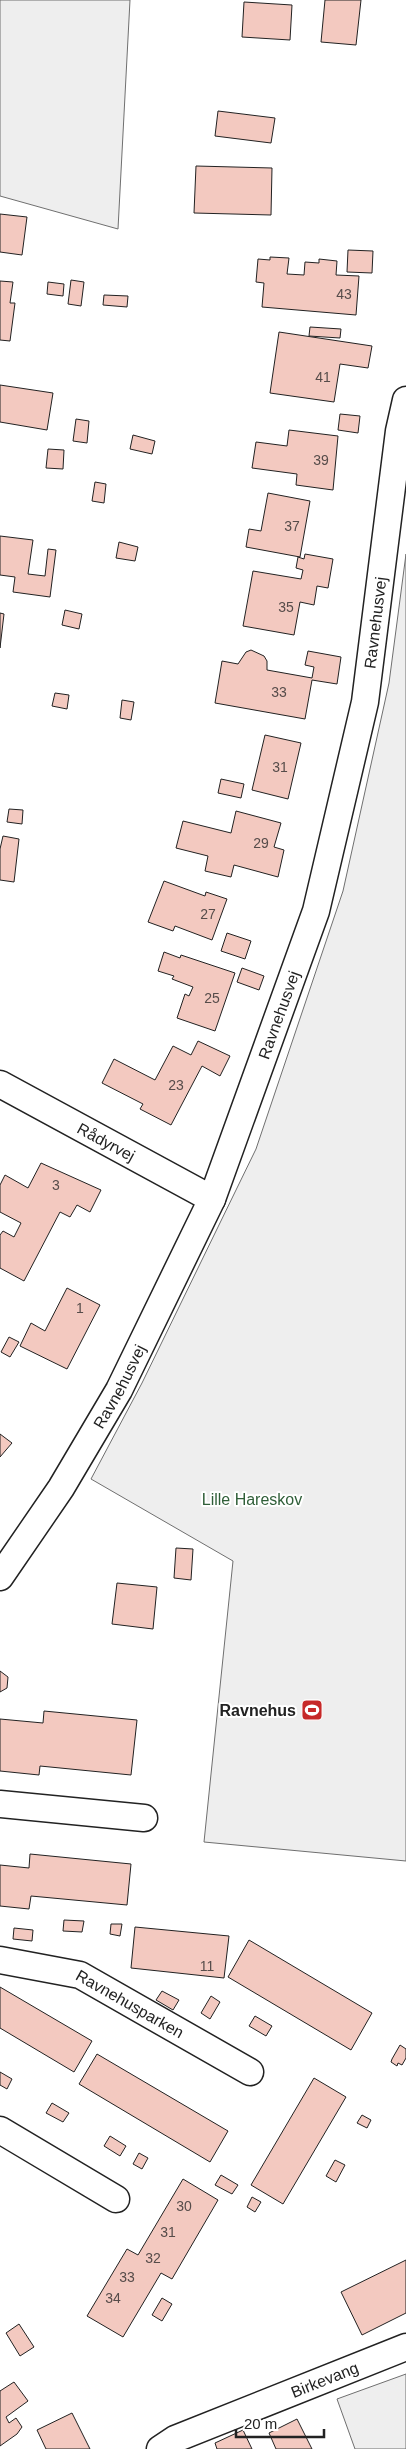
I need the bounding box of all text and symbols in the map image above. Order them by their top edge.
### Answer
house number: 43 [336,286,352,302]
house number: 41 [315,369,331,385]
house number: 39 [313,452,329,468]
house number: 37 [284,518,300,534]
street label: Ravnehusvej [361,576,389,670]
house number: 35 [278,599,294,615]
house number: 33 [271,684,287,700]
house number: 31 [272,759,288,775]
house number: 29 [253,835,269,851]
house number: 27 [200,906,216,922]
street label: Ravnehusvej [255,968,302,1061]
house number: 25 [204,990,220,1006]
house number: 23 [168,1077,184,1093]
street label: Rådyrvej [75,1119,138,1164]
house number: 3 [52,1177,60,1193]
house number: 1 [76,1300,84,1316]
street label: Ravnehusvej [90,1342,148,1431]
park label: Lille Hareskov [202,1491,302,1508]
sports icon: Ravnehus [300,1698,324,1722]
place label: Ravnehus [220,1702,296,1719]
house number: 11 [200,1958,214,1974]
street label: Ravnehusparken [73,1966,187,2041]
house number: 30 [176,2198,192,2214]
house number: 31 [160,2224,176,2240]
house number: 32 [145,2250,161,2266]
house number: 33 [119,2269,135,2285]
house number: 34 [105,2290,121,2306]
street label: Birkevang [288,2358,361,2401]
scale bar [236,2406,324,2438]
text: 20 m [244,2415,277,2432]

